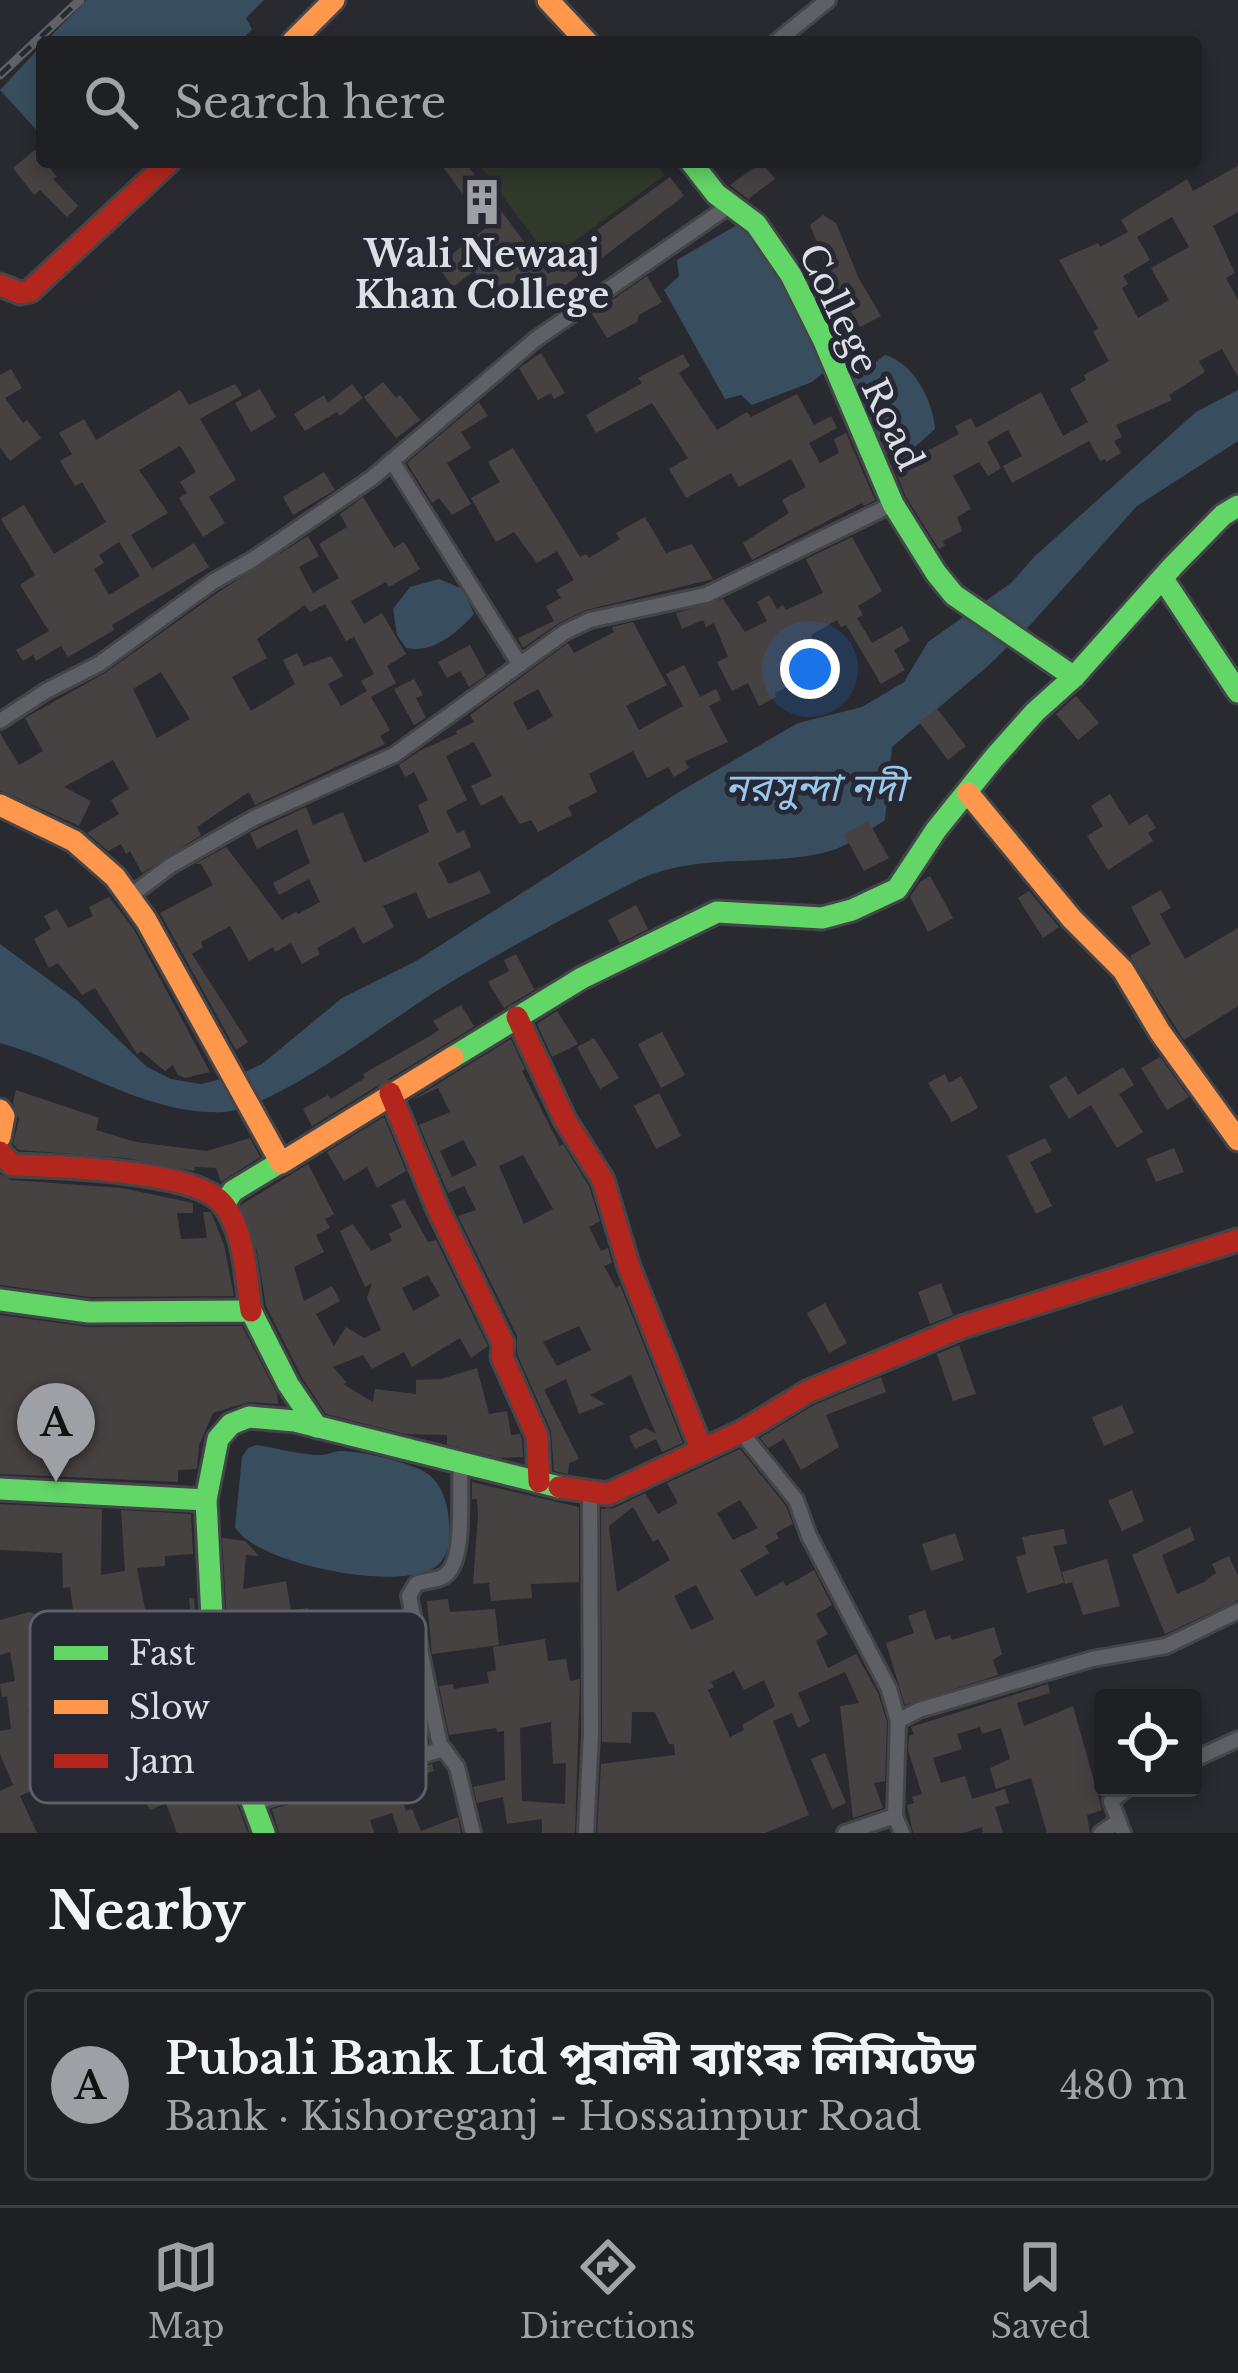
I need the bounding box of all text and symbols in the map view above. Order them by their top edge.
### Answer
search box [36,36,1202,168]
icon: search [78,69,144,135]
text: Search here [174,74,446,130]
building icon: Wali Newaaj Khan College [457,177,507,227]
place label: Wali Newaaj Khan College [355,232,609,318]
street label: College Road [789,237,933,477]
your location [780,639,840,699]
water label: নরসুন্দা নদী [725,763,912,812]
pin: A [17,1383,95,1482]
legend [30,1611,426,1803]
text: Fast [129,1633,196,1674]
text: Slow [129,1687,210,1728]
map controls [1094,1689,1202,1797]
button: locate [1094,1689,1202,1797]
text: Jam [125,1741,195,1782]
text: Nearby [48,1880,245,1943]
text: Pubali Bank Ltd পূবালী ব্যাংক লিমিটেড [165,2030,976,2086]
text: A [74,2061,106,2110]
text: 480 m [1060,2061,1187,2110]
text: Bank · Kishoreganj - Hossainpur Road [165,2092,922,2141]
tab: Map [148,2234,224,2347]
tab: Directions [520,2234,695,2347]
tab: Saved [991,2234,1090,2347]

